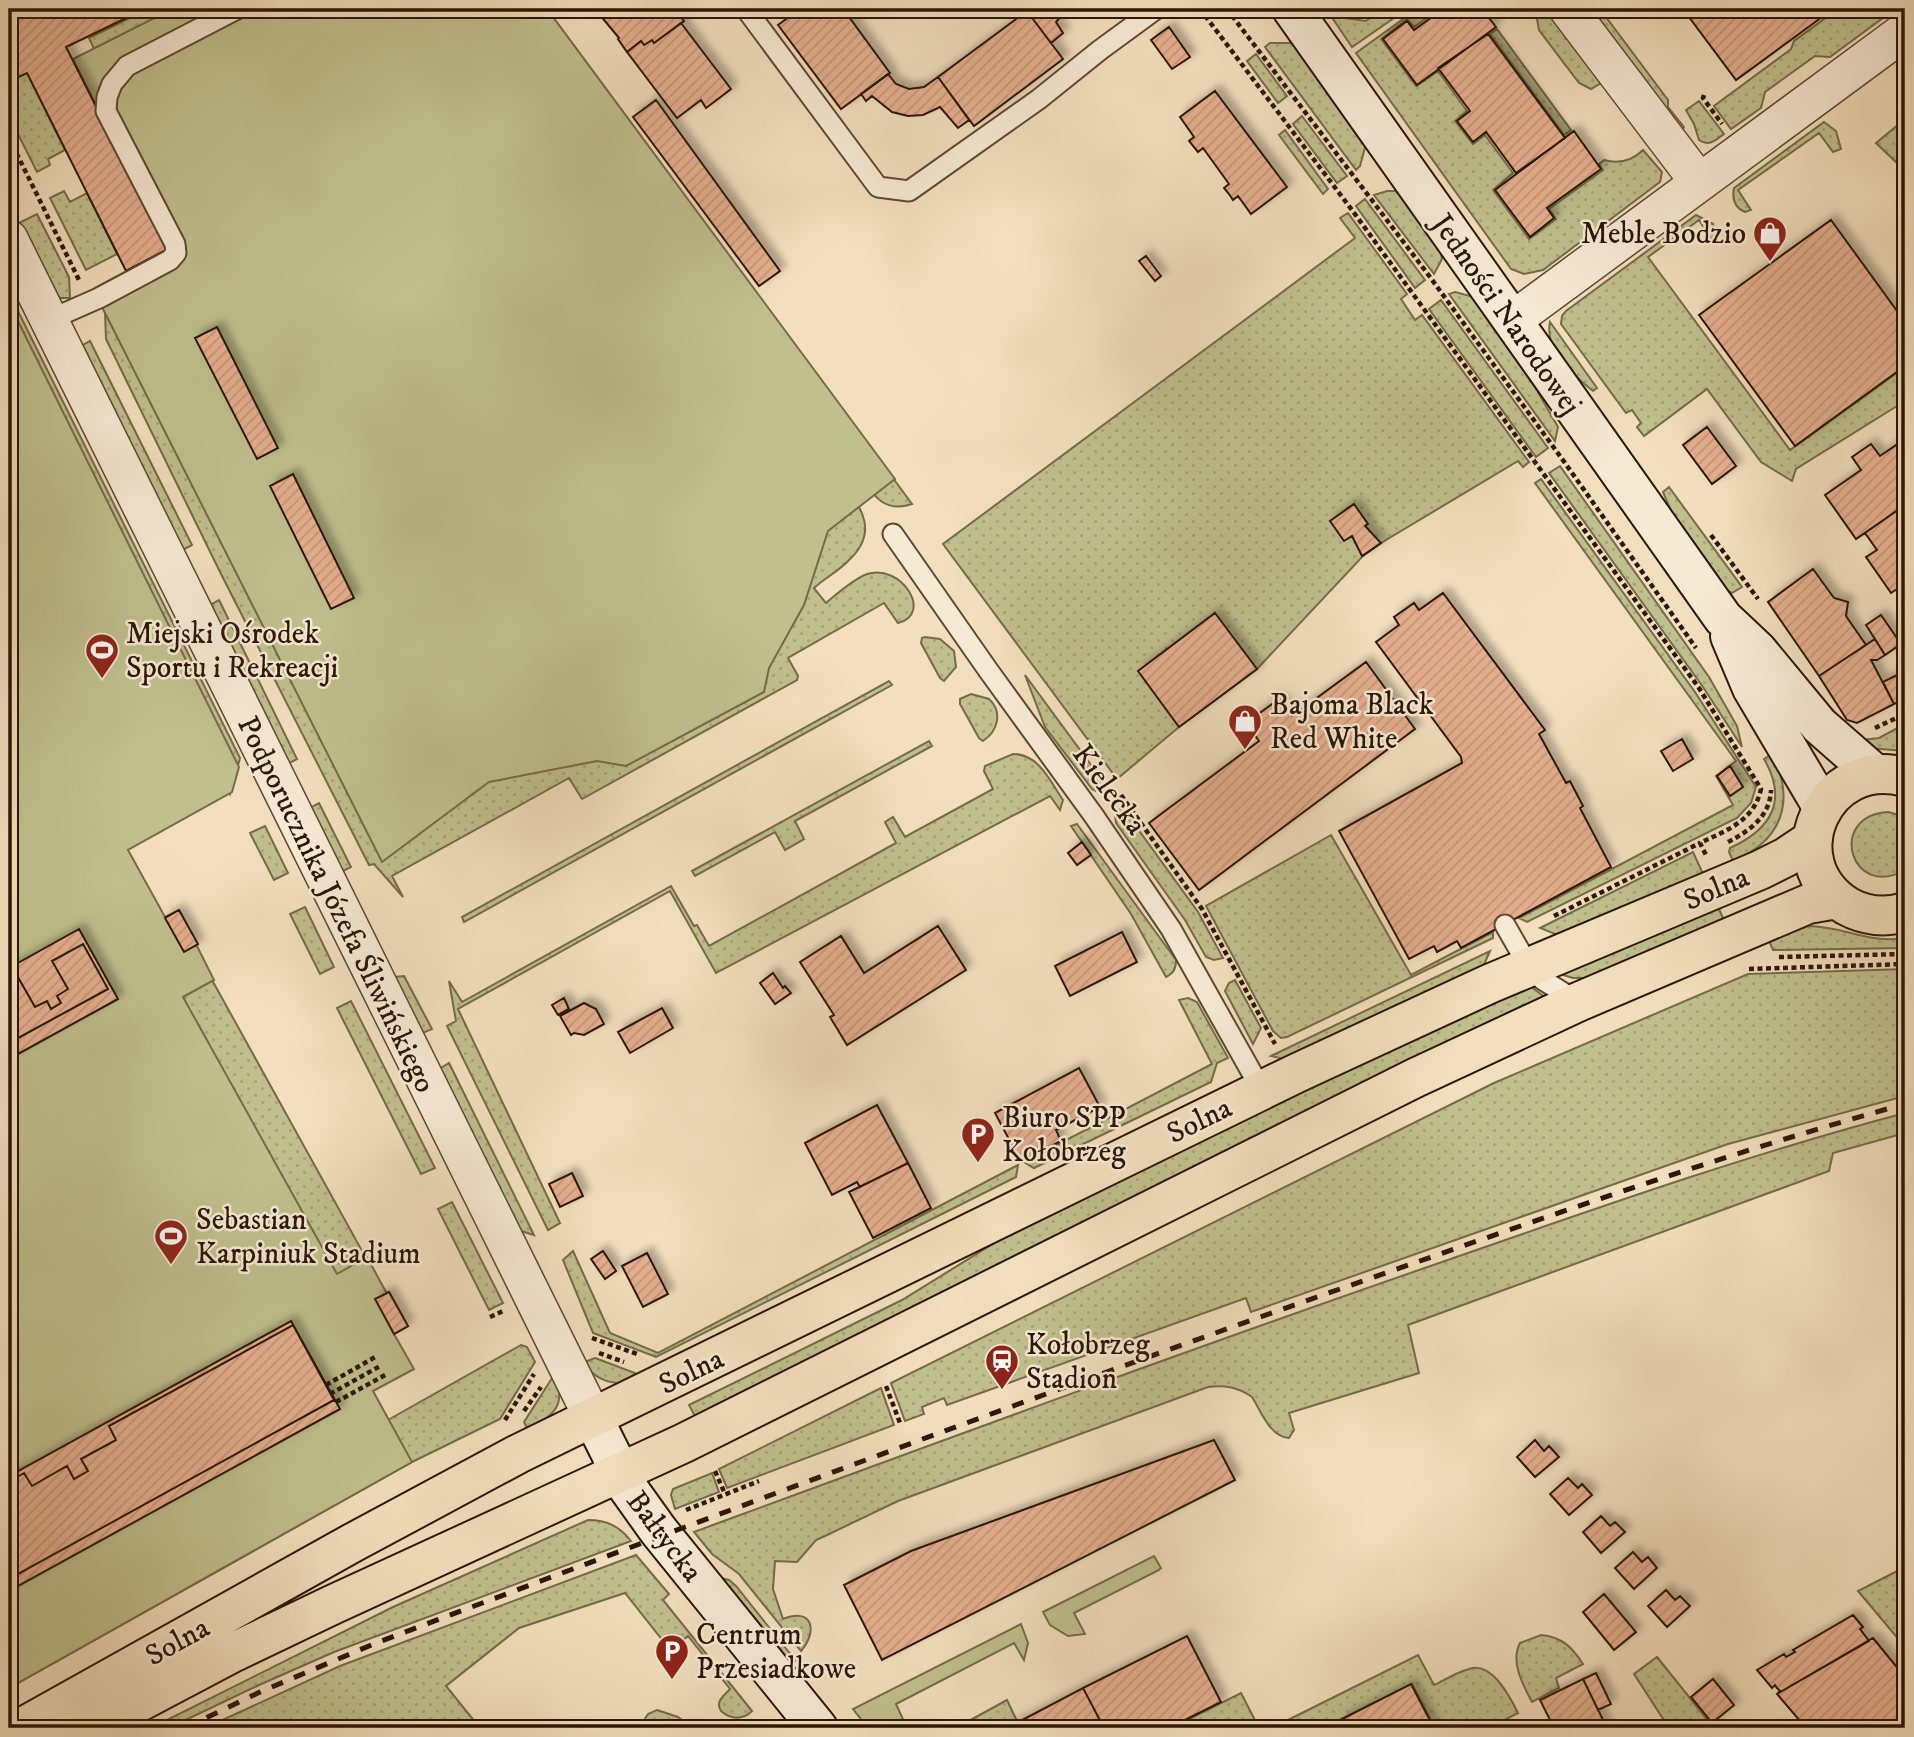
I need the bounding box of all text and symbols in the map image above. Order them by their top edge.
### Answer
street label: Jedności Narodowej [1421,205,1589,422]
shop icon: Meble Bodzio [1751,214,1789,263]
place label: Meble Bodzio [1581,216,1746,253]
place label: Miejski Ośrodek Sportu i Rekreacji [126,616,338,687]
sports icon: Miejski Ośrodek Sportu i Rekreacji [83,631,121,680]
place label: Bajoma Black Red White [1270,687,1434,758]
shop icon: Bajoma Black Red White [1226,702,1264,751]
street label: Podporucznika Józefa Śliwińskiego [228,709,445,1099]
street label: Kielecka [1064,737,1154,843]
street label: Solna [1678,859,1755,920]
street label: Solna [1161,1090,1238,1153]
place label: Biuro SPP Kołobrzeg [1002,1100,1126,1171]
parking icon: Biuro SPP Kołobrzeg [959,1115,997,1164]
place label: Sebastian Karpiniuk Stadium [196,1202,421,1273]
sports icon: Sebastian Karpiniuk Stadium [152,1217,190,1266]
place label: Kołobrzeg Stadion [1026,1327,1150,1398]
street label: Solna [653,1341,730,1404]
station icon: Kołobrzeg Stadion [983,1342,1021,1391]
street label: Bałtycka [617,1484,710,1590]
street label: Solna [139,1610,216,1675]
place label: Centrum Przesiadkowe [696,1617,856,1688]
parking icon: Centrum Przesiadkowe [653,1632,691,1681]

